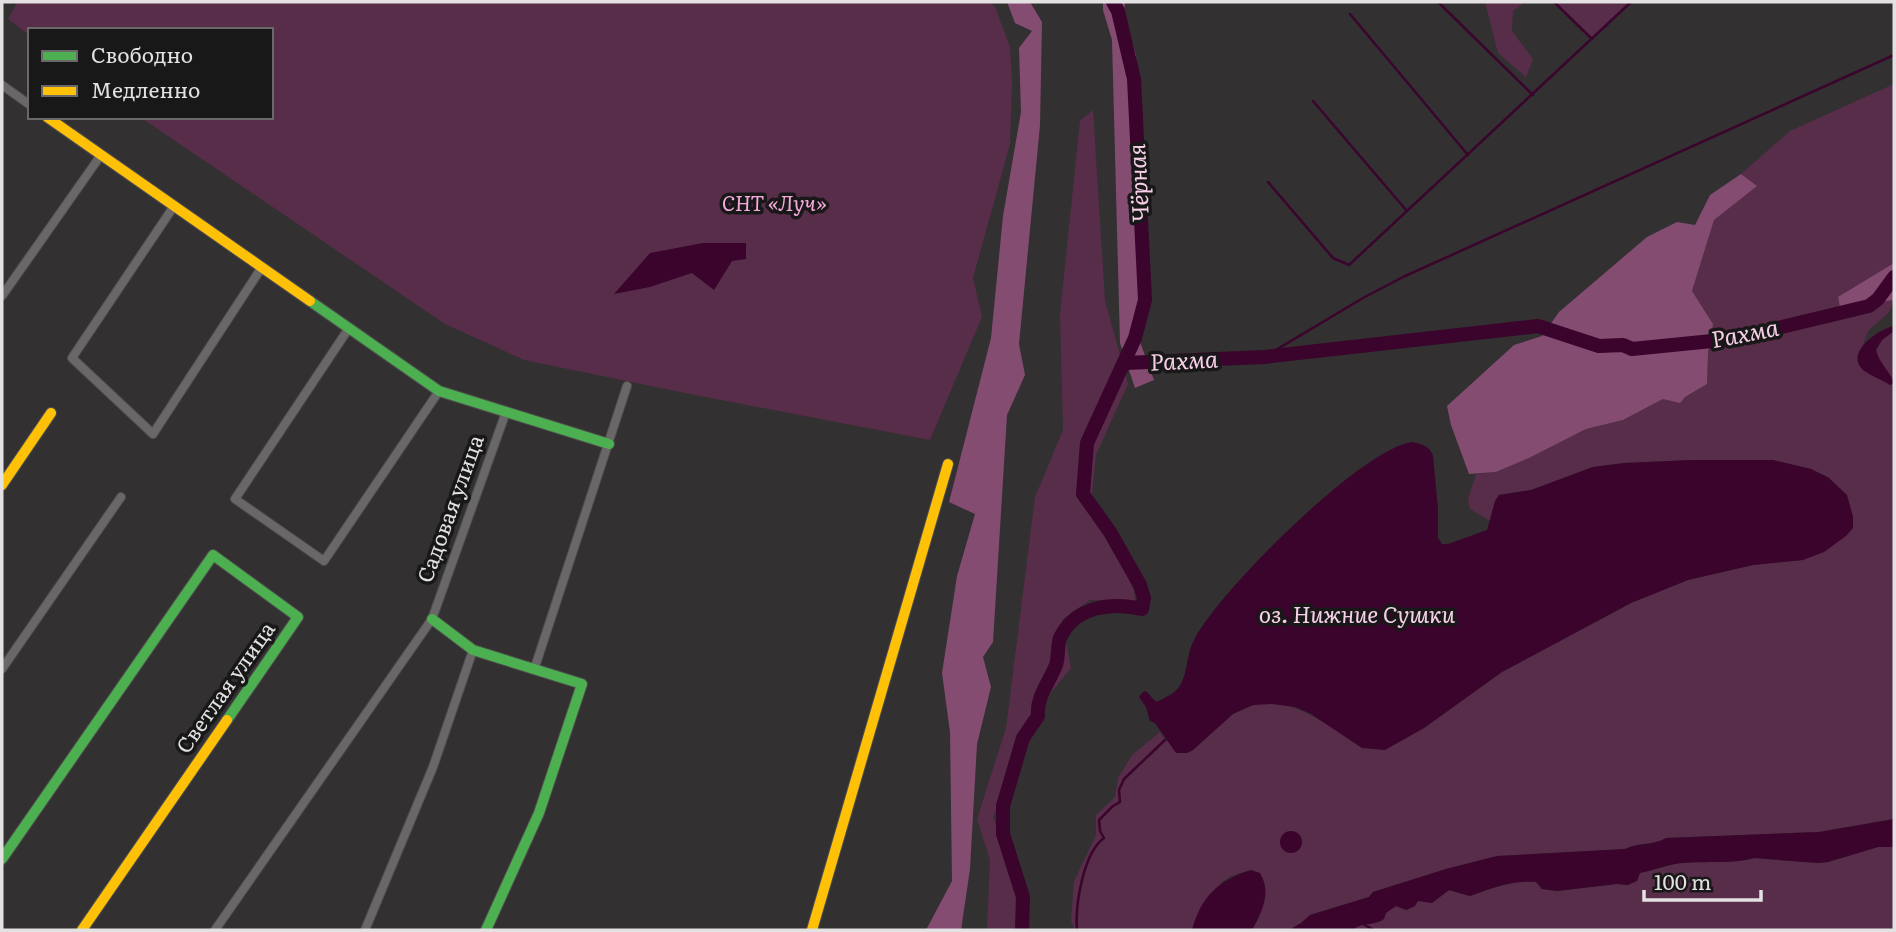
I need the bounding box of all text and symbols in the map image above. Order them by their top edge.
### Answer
legend [28,28,273,119]
text: Свободно [91,38,193,69]
text: Медленно [91,73,200,104]
water label: Чёрная [1118,143,1156,223]
park label: СНТ «Луч» [722,186,827,217]
water label: Рахма [1708,309,1781,355]
water label: Рахма [1149,340,1219,378]
street label: Садовая улица [408,429,490,586]
water label: оз. Нижние Сушки [1259,596,1456,630]
street label: Светлая улица [167,614,281,759]
scale bar [1644,858,1761,902]
text: 100 m [1654,865,1711,896]

